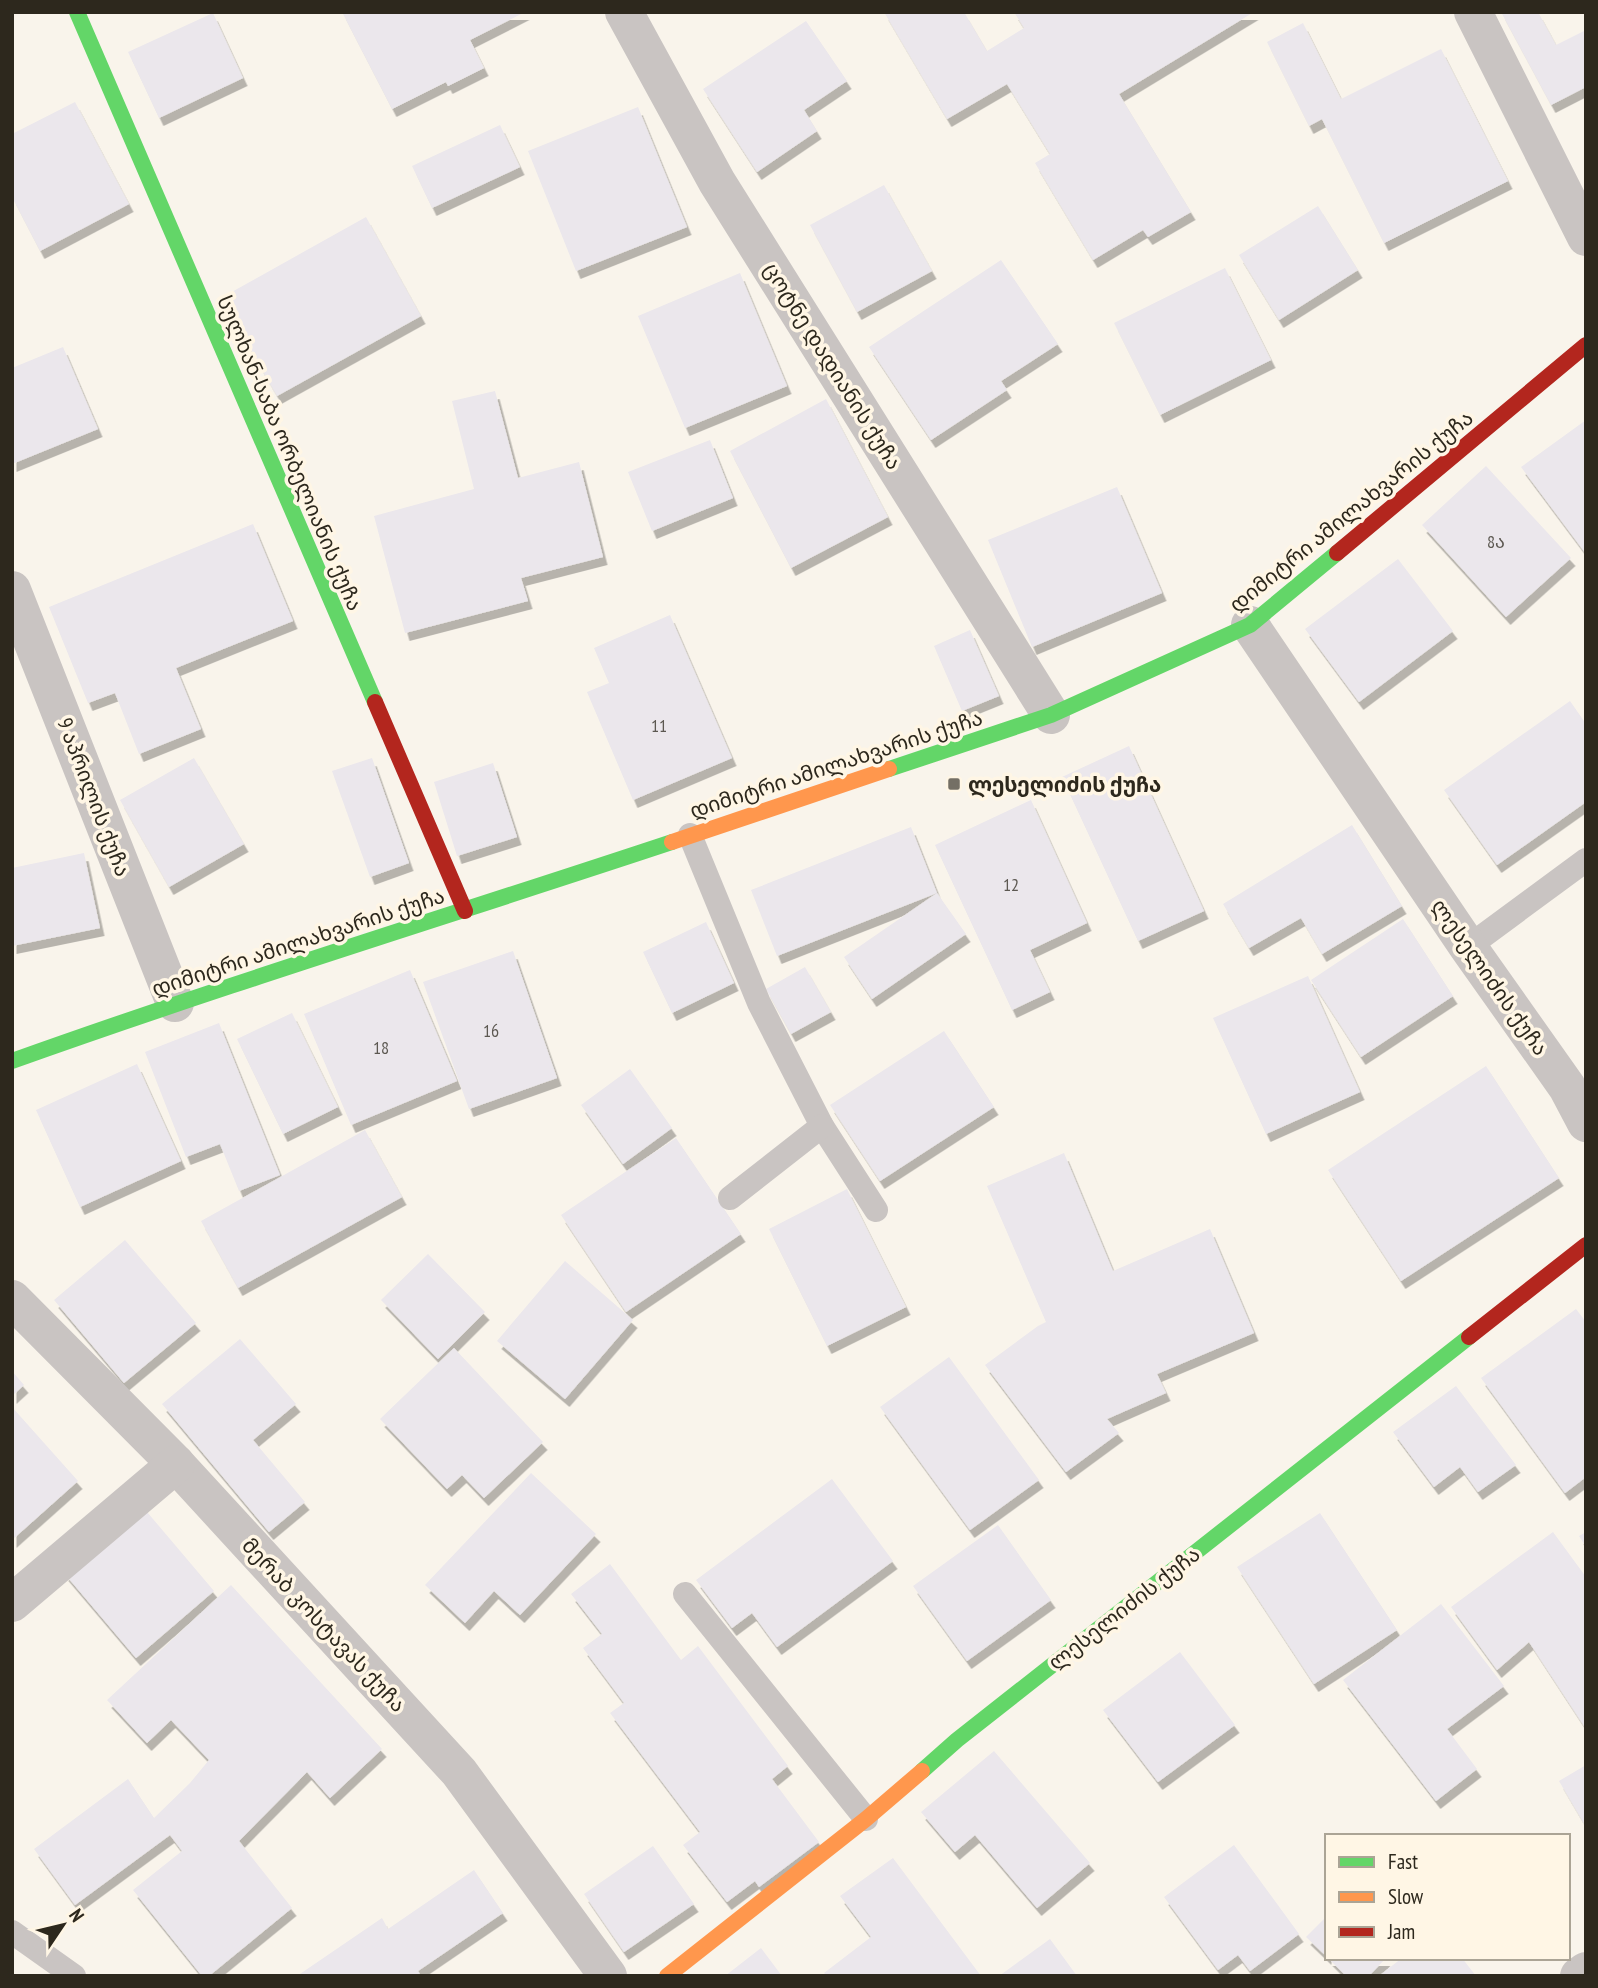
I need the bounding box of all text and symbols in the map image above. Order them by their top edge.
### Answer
street label: ცოტნე დადიანის ქუჩა [758,257,908,475]
street label: სულხან-საბა ორბელიანის ქუჩა [211,291,369,615]
street label: დიმიტრი ამილახვარის ქუჩა [1223,404,1479,618]
house number: 8ა [1487,530,1505,553]
street label: დიმიტრი ამილახვარის ქუჩა [686,704,986,824]
street label: 9 აპრილის ქუჩა [51,714,137,880]
house number: 11 [651,714,667,737]
place label: ლესელიძის ქუჩა [968,771,1161,798]
marker: ლესელიძის ქუჩა [946,776,962,792]
house number: 12 [1003,873,1019,896]
street label: დიმიტრი ამილახვარის ქუჩა [148,882,448,1002]
street label: ლესელიძის ქუჩა [1426,893,1554,1061]
house number: 16 [483,1019,499,1042]
house number: 18 [373,1036,389,1059]
street label: მერაბ კოსტავას ქუჩა [236,1532,412,1718]
street label: ლესელიძის ქუჩა [1043,1540,1205,1676]
legend [1325,1834,1570,1960]
text: Fast [1388,1848,1418,1875]
text: Slow [1388,1883,1424,1910]
north arrow [28,1890,98,1960]
text: N [64,1904,90,1926]
text: Jam [1387,1918,1415,1945]

